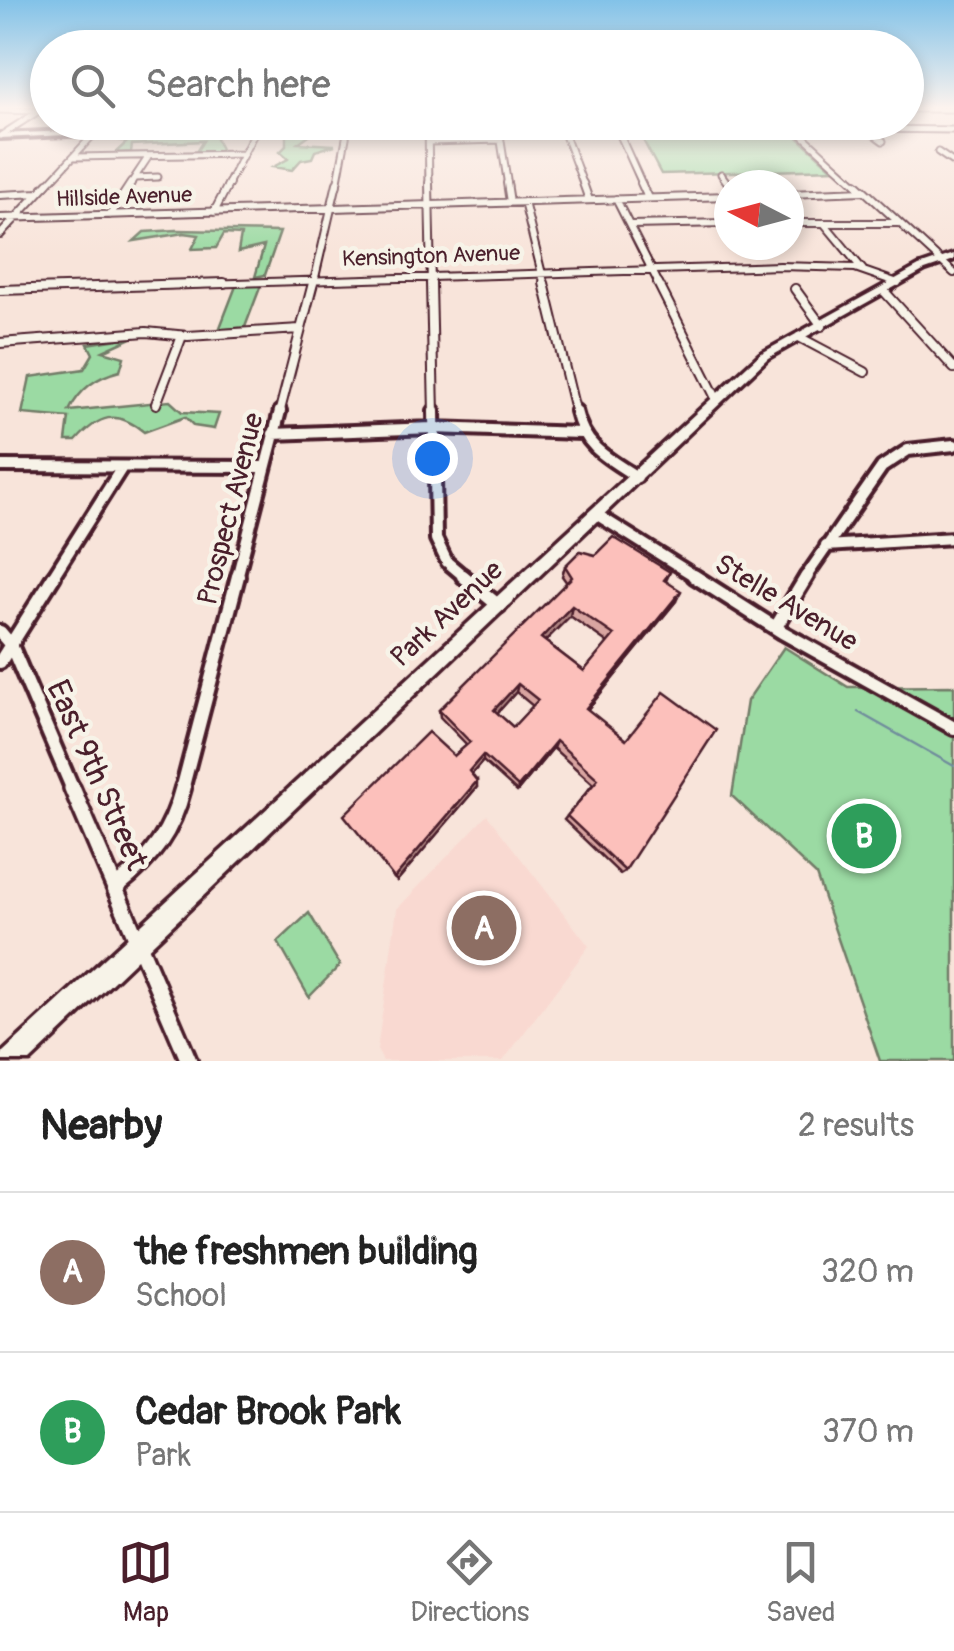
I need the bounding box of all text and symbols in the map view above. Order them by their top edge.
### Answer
search box [30,30,924,140]
icon: search [65,58,120,113]
text: Search here [145,61,331,109]
north arrow [714,170,804,260]
street label: Hillside Avenue [55,181,193,213]
street label: Kensington Avenue [342,239,521,273]
street label: Prospect Avenue [190,409,272,609]
your location [407,433,458,484]
street label: Stelle Avenue [708,547,864,659]
street label: Park Avenue [383,553,511,675]
street label: East 9th Street [37,674,157,876]
pin: B [832,798,896,874]
pin: A [452,890,516,966]
text: Nearby [40,1100,162,1152]
text: 2 results [798,1106,914,1146]
text: the freshmen building [135,1228,478,1276]
text: A [62,1252,83,1292]
text: 320 m [821,1252,914,1292]
text: School [135,1276,227,1316]
text: Cedar Brook Park [135,1388,401,1436]
text: B [63,1412,82,1452]
text: 370 m [822,1412,914,1452]
text: Park [135,1436,191,1476]
tab: Map [118,1535,173,1630]
tab: Directions [410,1535,529,1630]
tab: Saved [766,1535,836,1630]

